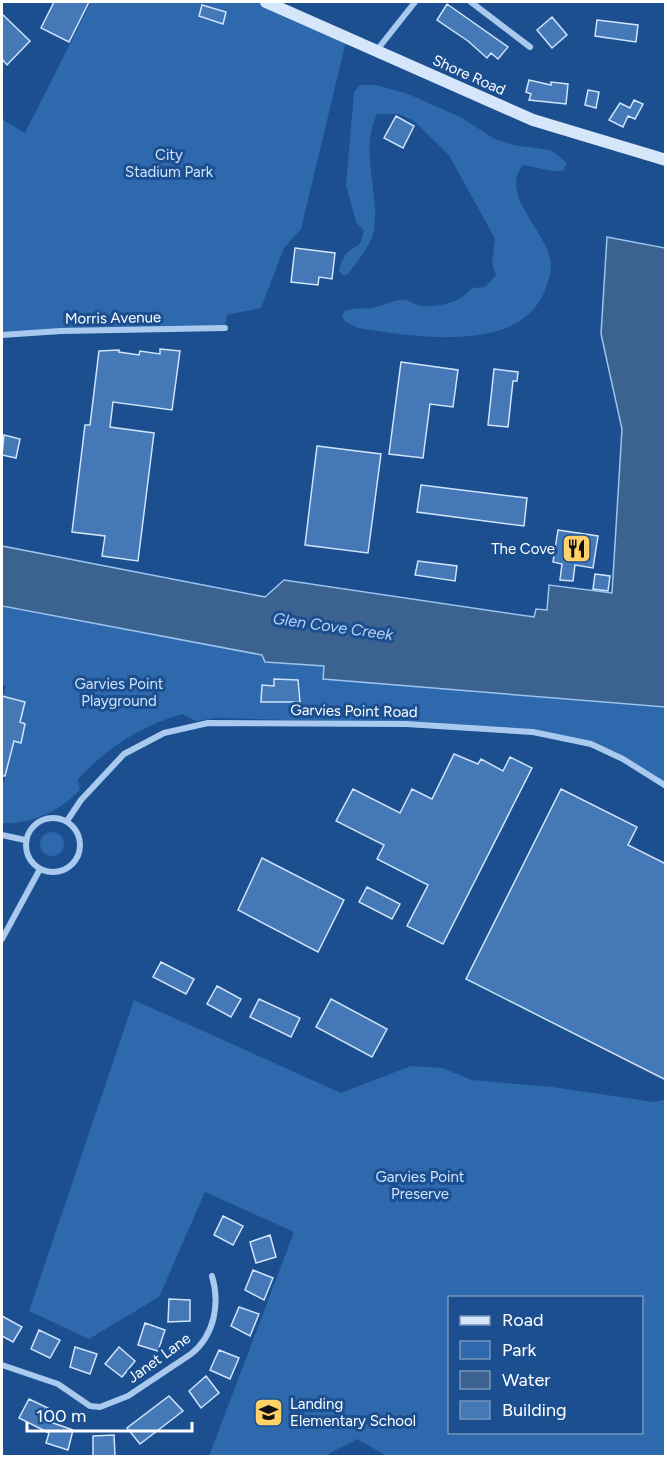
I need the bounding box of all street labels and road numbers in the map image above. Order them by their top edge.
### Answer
street label: Shore Road [430,51,508,99]
street label: Morris Avenue [65,308,161,328]
street label: Garvies Point Road [290,701,418,721]
street label: Janet Lane [124,1329,194,1387]

